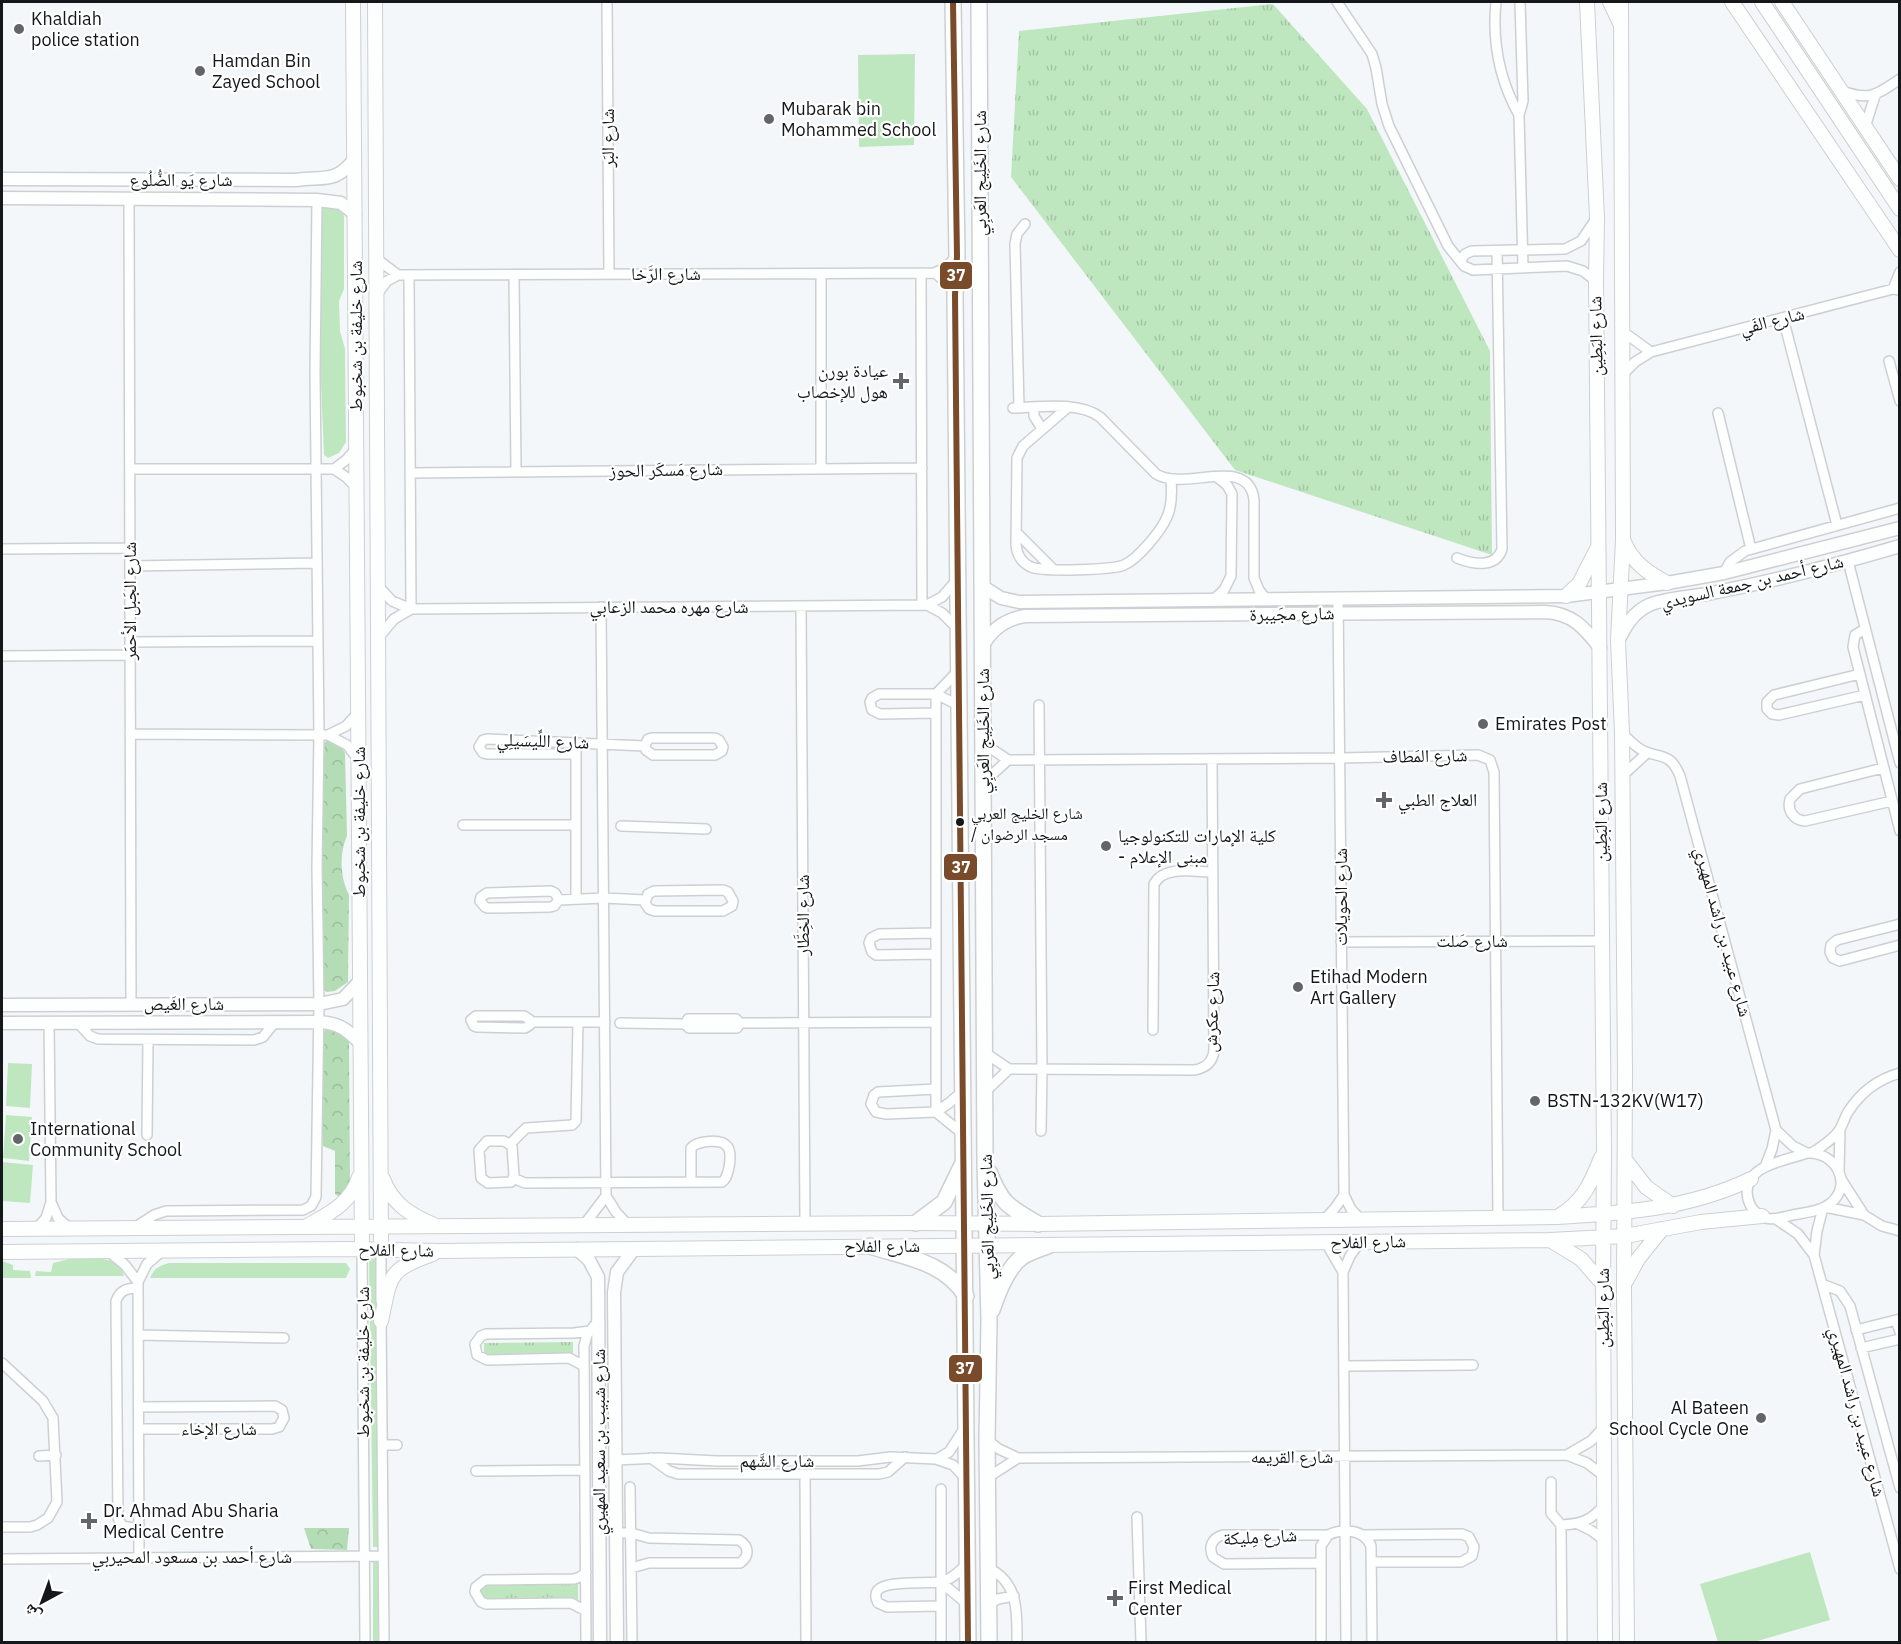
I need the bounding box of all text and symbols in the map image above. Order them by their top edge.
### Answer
place label: Khaldiah police station [31,7,140,51]
marker: Khaldiah police station [12,22,26,36]
place label: Hamdan Bin Zayed School [212,49,320,93]
marker: Hamdan Bin Zayed School [193,64,207,78]
place label: Mubarak bin Mohammed School [781,97,936,141]
street label: شارع البَر [596,108,619,169]
street label: شارع الخَلِيج العَربِي [968,110,995,236]
marker: Mubarak bin Mohammed School [762,112,776,126]
street label: شارع يَو الضُّلُوع [129,168,233,191]
street label: شارع خليفة بن شخبوط [344,260,367,412]
line badge: 37 [939,261,973,290]
street label: شارع الرَّخا [631,262,701,285]
text: 37 [946,265,966,285]
street label: شارع البَطِين [1583,296,1608,376]
street label: شارع الفَي [1737,301,1807,343]
place label: عيادة بورن هول للإخصاب [797,359,888,403]
marker: عيادة بورن هول للإخصاب [892,372,910,390]
street label: شارع مَسكَر الحوز [608,457,723,482]
street label: شارع الجَبل الأحمَر [118,542,141,661]
street label: شارع أحمد بن جمعة السويدي [1658,549,1846,617]
street label: شارع مهره محمد الزعابي [589,595,749,622]
street label: شارع مجَيبرة [1249,601,1335,626]
street label: شارع الخَلِيج العَربِي [971,668,998,794]
place label: Emirates Post [1495,712,1607,735]
marker: Emirates Post [1476,717,1490,731]
street label: شارع اللِّيسَيلِي [496,727,590,757]
street label: شارع المَطاف [1382,743,1468,768]
street label: شارع خليفة بن شخبوط [347,746,370,898]
street label: شارع البَطِين [1589,782,1612,862]
place label: العلاج الطبي [1398,788,1477,815]
marker: العلاج الطبي [1375,791,1393,809]
place label: شارع الخليج العربي / مسجد الرضوان [971,803,1083,845]
marker: شارع الخليج العربي / مسجد الرضوان [954,816,966,828]
place label: كلية الإمارات للتكنولوجيا - مبنى الإعلام [1118,824,1276,869]
marker: كلية الإمارات للتكنولوجيا - مبنى الإعلام [1099,839,1113,853]
street label: شارع عبيد بن راشد المهيري [1686,844,1757,1020]
street label: شارع الحويلات [1329,848,1352,946]
line badge: 37 [943,853,978,881]
text: 37 [951,857,971,877]
street label: شارع الخِطَّار [791,874,814,957]
street label: شارع صَلت [1436,929,1508,952]
place label: Etihad Modern Art Gallery [1310,965,1428,1009]
street label: شارع عكرش [1199,971,1224,1053]
marker: Etihad Modern Art Gallery [1291,980,1305,994]
street label: شارع الغَيص [144,992,224,1015]
place label: BSTN-132KV(W17) [1547,1089,1704,1112]
marker: BSTN-132KV(W17) [1528,1094,1542,1108]
place label: International Community School [30,1117,182,1161]
marker: International Community School [11,1132,25,1146]
street label: شارع الخَلِيج العَربِي [974,1154,1003,1280]
street label: شارع الفلاح [1330,1229,1406,1255]
street label: شارع الفلاح [844,1234,920,1258]
street label: شارع الفلاح [358,1237,434,1263]
street label: شارع البَطِين [1591,1268,1614,1348]
street label: شارع خليفة بن شخبوط [351,1286,374,1438]
street label: شارع عبيد بن راشد المهيري [1820,1324,1891,1500]
street label: شارع شبيب بن سعيد المهيري [587,1349,614,1535]
line badge: 37 [948,1354,983,1383]
text: 37 [955,1358,975,1378]
place label: Al Bateen School Cycle One [1609,1396,1749,1440]
marker: Al Bateen School Cycle One [1754,1411,1768,1425]
street label: شارع الإخاء [181,1417,257,1440]
street label: شارع القريمه [1251,1445,1333,1468]
street label: شارع الشَّهم [740,1449,814,1473]
place label: Dr. Ahmad Abu Sharia Medical Centre [103,1499,279,1543]
marker: Dr. Ahmad Abu Sharia Medical Centre [80,1512,98,1530]
street label: شارع مِليكة [1222,1523,1298,1550]
street label: شارع أحمد بن مسعود المحيربي [92,1545,292,1572]
north arrow [12,1572,72,1632]
place label: First Medical Center [1128,1576,1231,1620]
marker: First Medical Center [1106,1589,1124,1607]
text: ش [19,1600,45,1626]

